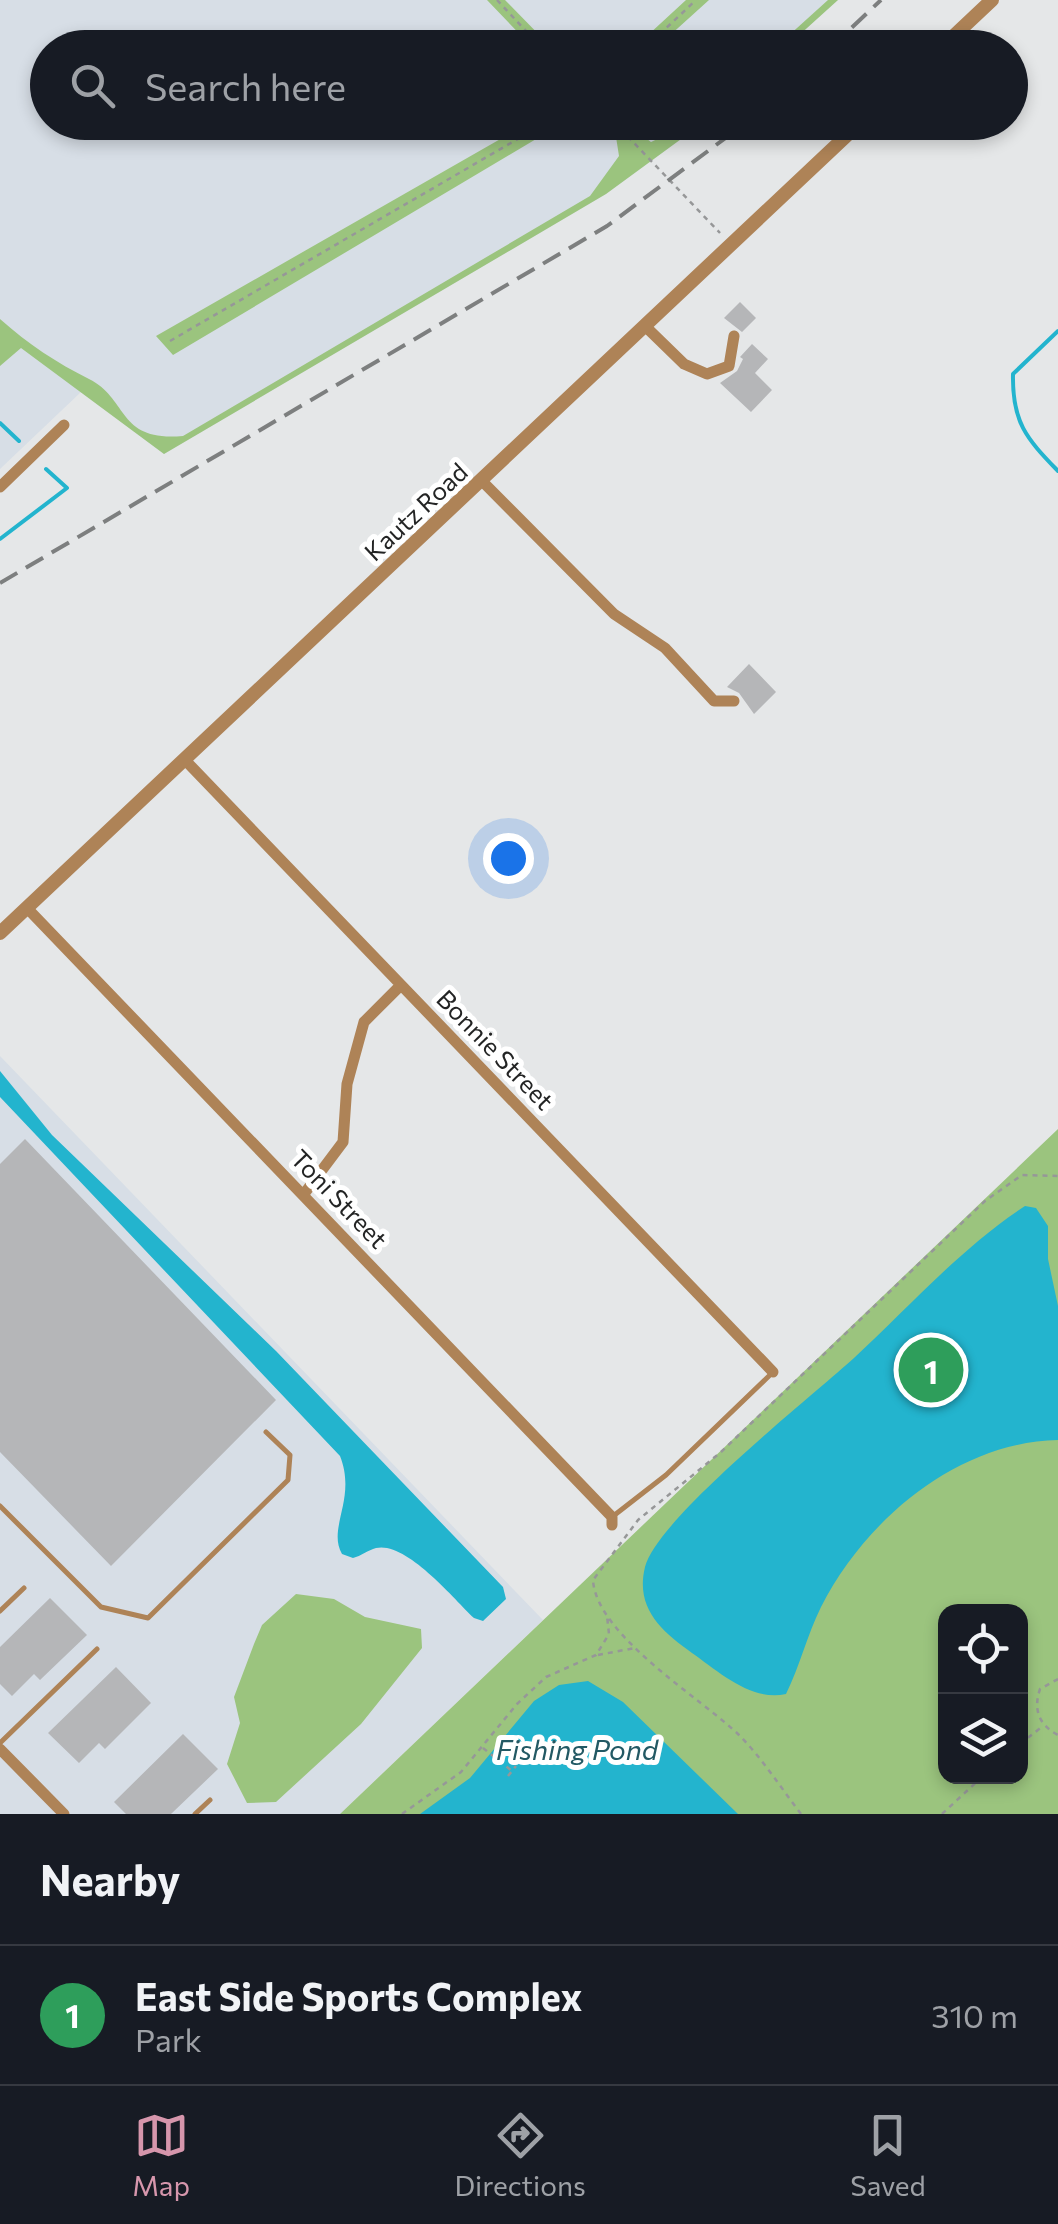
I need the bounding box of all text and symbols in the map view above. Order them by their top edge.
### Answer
search box [30,30,1028,140]
icon: search [65,58,120,113]
text: Search here [145,62,346,109]
street label: Kautz Road [358,456,473,566]
your location [483,833,534,884]
street label: Bonnie Street [431,983,560,1115]
street label: Toni Street [285,1143,394,1254]
pin: 1 [898,1332,964,1408]
map controls [938,1604,1028,1784]
button: locate [938,1604,1028,1694]
button: layers [938,1694,1028,1784]
water label: Fishing Pond [496,1732,660,1766]
text: Nearby [40,1853,180,1905]
text: East Side Sports Complex [135,1972,582,2019]
text: 1 [65,1995,80,2035]
text: 310 m [931,1995,1018,2035]
text: Park [135,2019,202,2059]
tab: Map [132,2108,190,2202]
tab: Directions [454,2108,586,2202]
tab: Saved [850,2108,926,2202]

